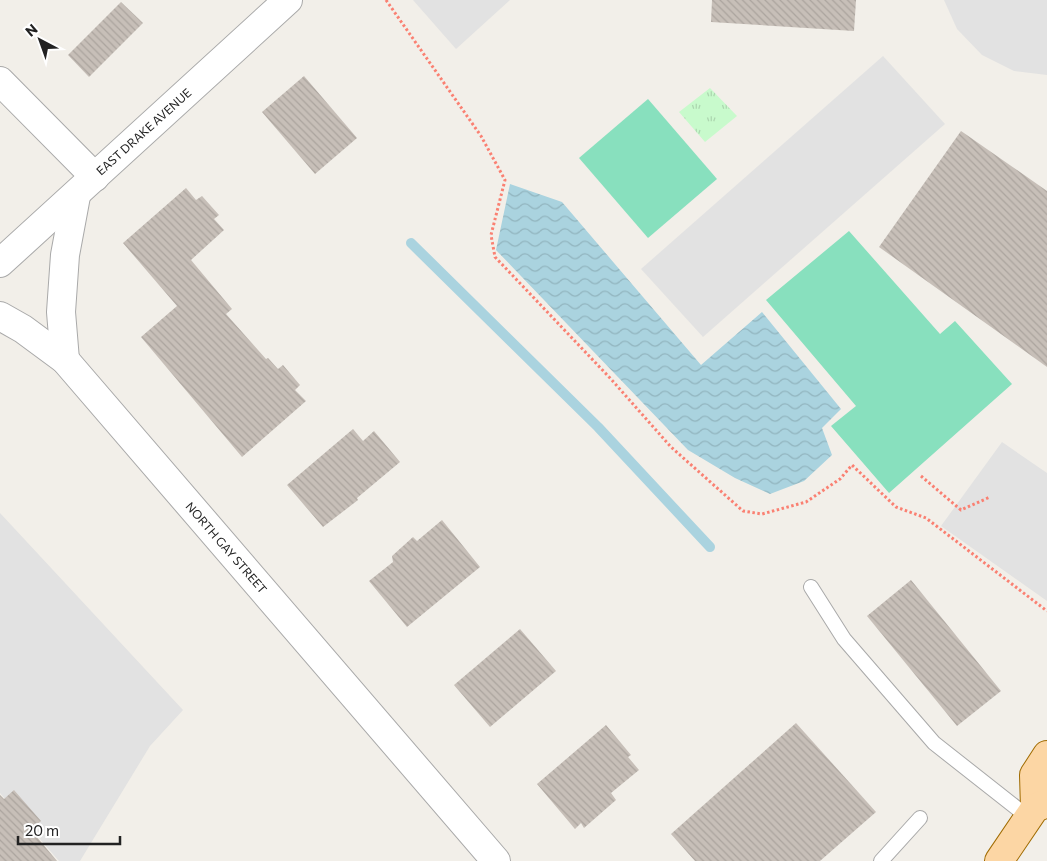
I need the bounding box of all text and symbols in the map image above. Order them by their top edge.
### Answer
north arrow [15,15,65,65]
text: N [22,20,41,40]
street label: EAST DRAKE AVENUE [93,85,194,177]
street label: NORTH GAY STREET [183,499,270,596]
scale bar [18,814,120,846]
text: 20 m [25,821,59,839]

